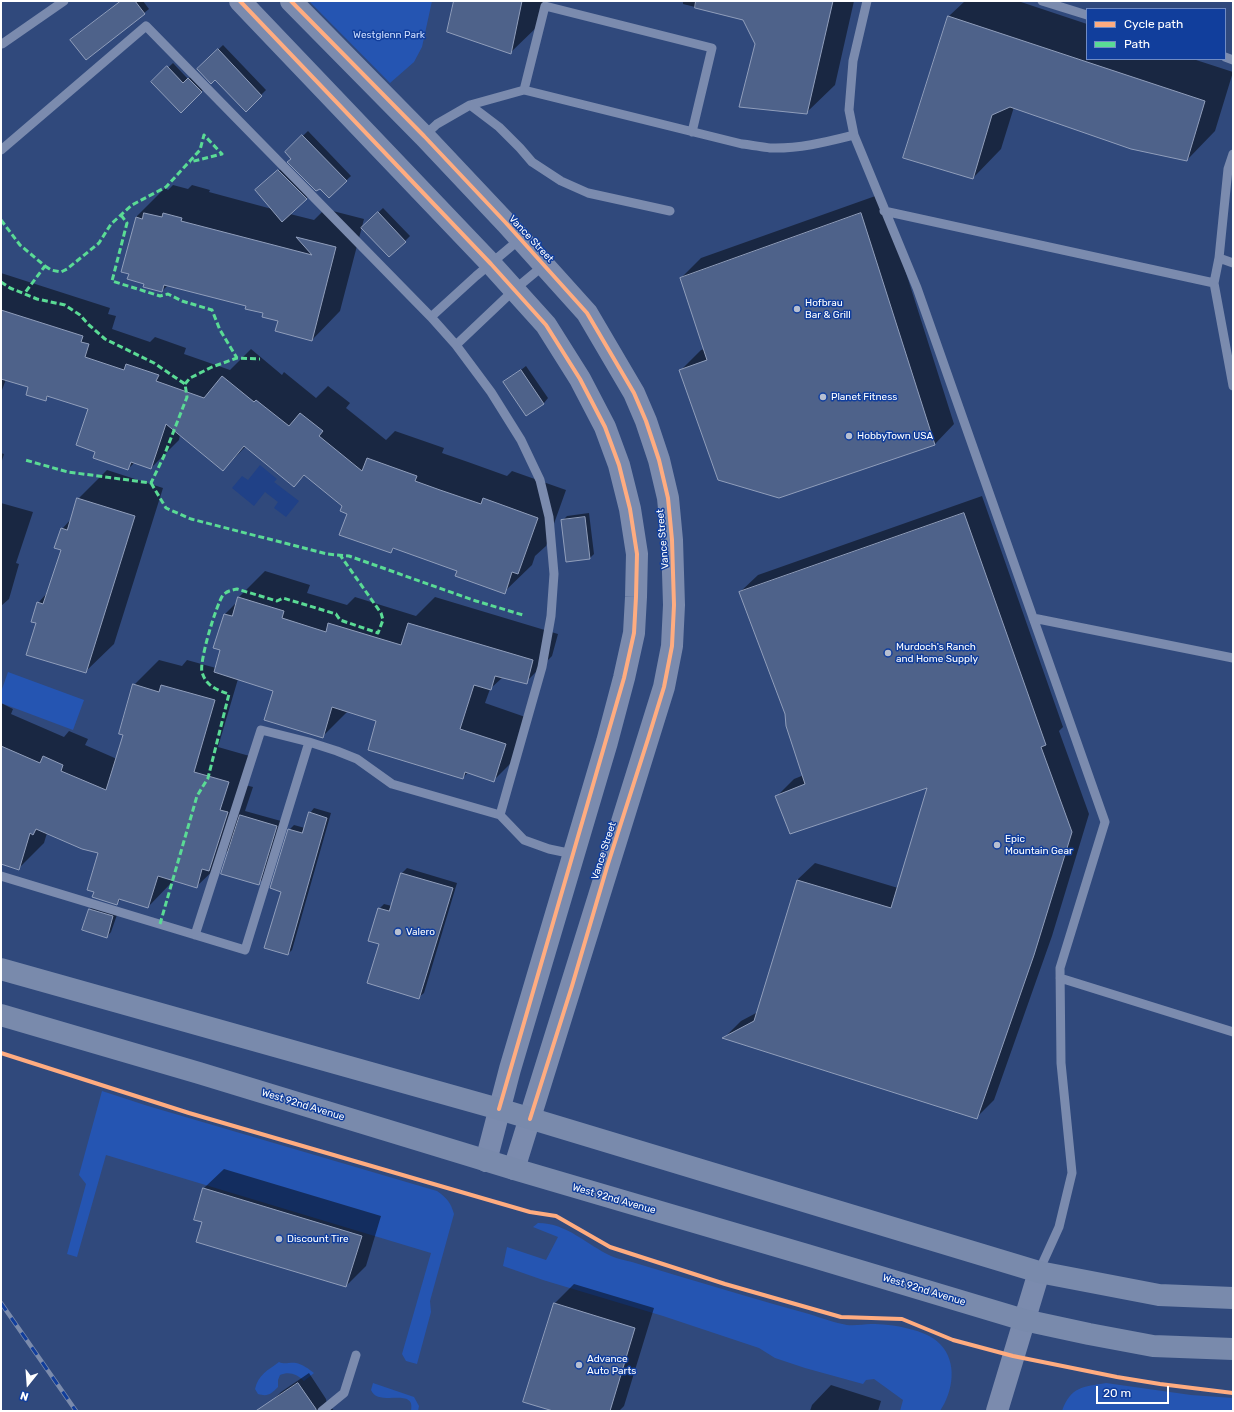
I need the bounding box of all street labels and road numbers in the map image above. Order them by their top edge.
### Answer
street label: Vance Street [506,213,556,265]
street label: Vance Street [654,509,672,569]
street label: Vance Street [589,821,619,881]
street label: West 92nd Avenue [260,1087,346,1123]
street label: West 92nd Avenue [571,1181,657,1217]
street label: West 92nd Avenue [881,1272,967,1308]

